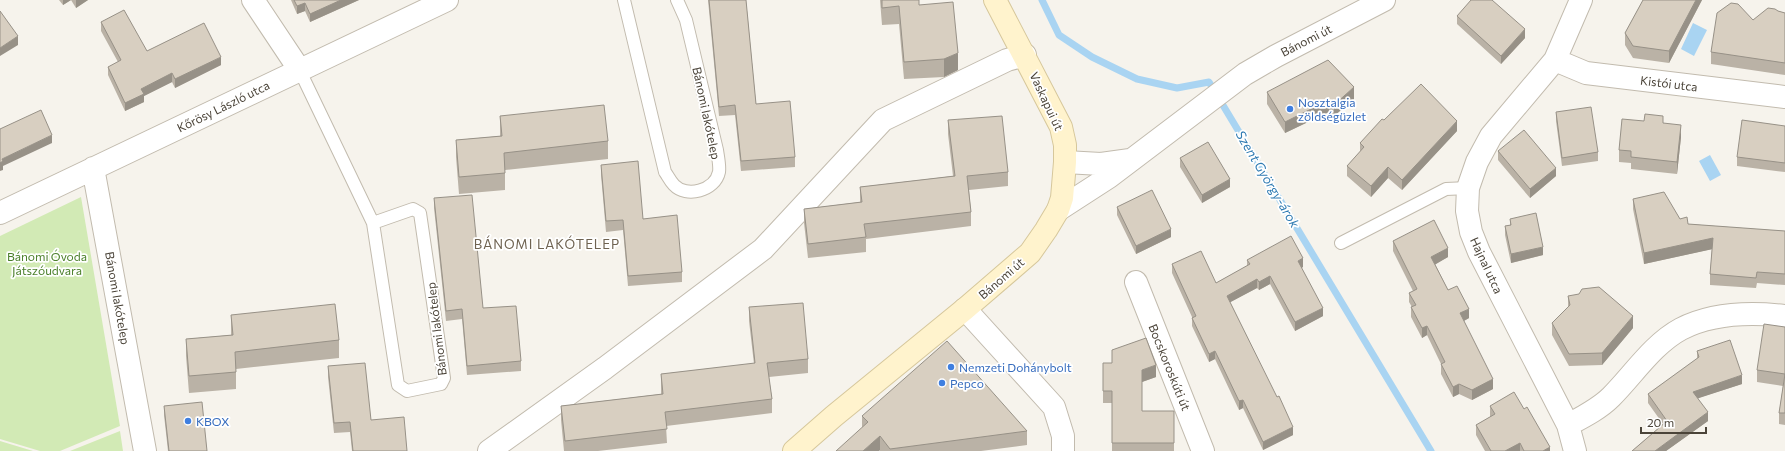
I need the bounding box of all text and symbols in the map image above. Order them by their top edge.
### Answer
street label: Bánomi út [1278,21,1334,59]
street label: Bánomi lakótelep [690,65,724,161]
street label: Vaskapui út [1027,70,1067,133]
street label: Kistói utca [1640,73,1698,93]
street label: Kőrösy László utca [175,78,271,134]
place label: Nosztalgia zöldségüzlet [1298,95,1366,123]
marker: Nosztalgia zöldségüzlet [1285,104,1295,114]
water label: Szent György-árok [1233,127,1304,231]
district label: BÁNOMI LAKÓTELEP [474,235,620,252]
street label: Hajnal utca [1468,235,1506,295]
park label: Bánomi Óvoda Játszóudvara [7,249,87,278]
street label: Bánomi lakótelep [103,250,133,346]
street label: Bánomi út [975,254,1027,301]
street label: Bánomi lakótelep [423,281,449,377]
street label: Bocskoroskúti út [1146,322,1194,412]
place label: Nemzeti Dohánybolt [959,360,1072,374]
marker: Nemzeti Dohánybolt [946,362,956,372]
place label: Pepco [950,376,984,390]
marker: Pepco [937,378,947,388]
scale bar [1641,409,1706,435]
place label: KBOX [196,414,229,428]
text: 20 m [1647,415,1674,429]
marker: KBOX [183,416,193,426]

